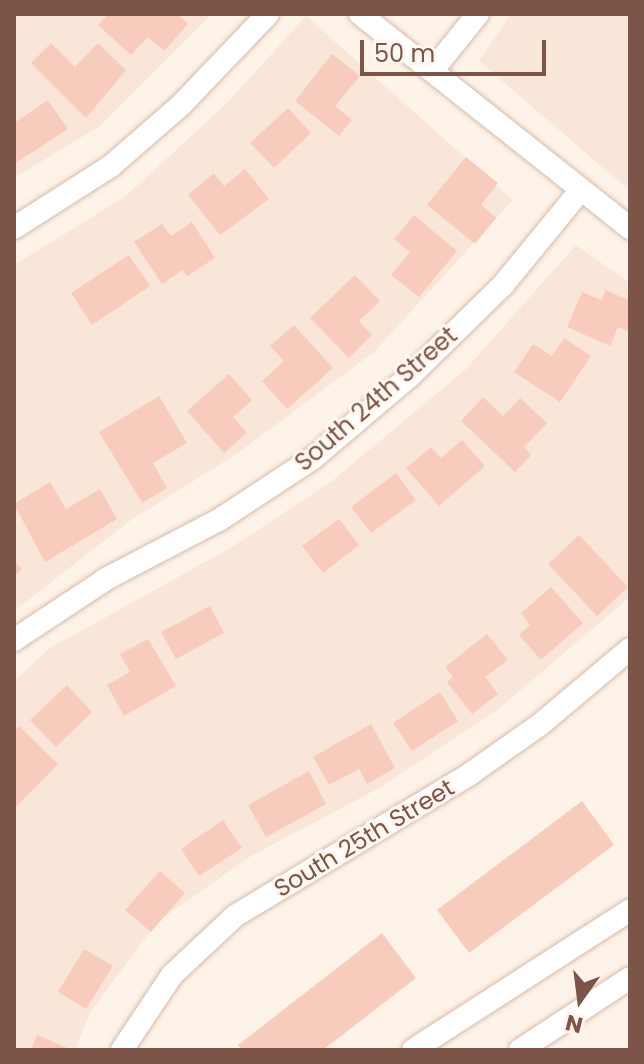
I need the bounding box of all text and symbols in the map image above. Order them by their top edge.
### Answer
scale bar [364,24,550,74]
text: 50 m [374,37,435,70]
street label: South 24th Street [289,321,463,477]
street label: South 25th Street [269,773,459,903]
north arrow [540,960,620,1040]
text: N [562,1007,586,1041]

